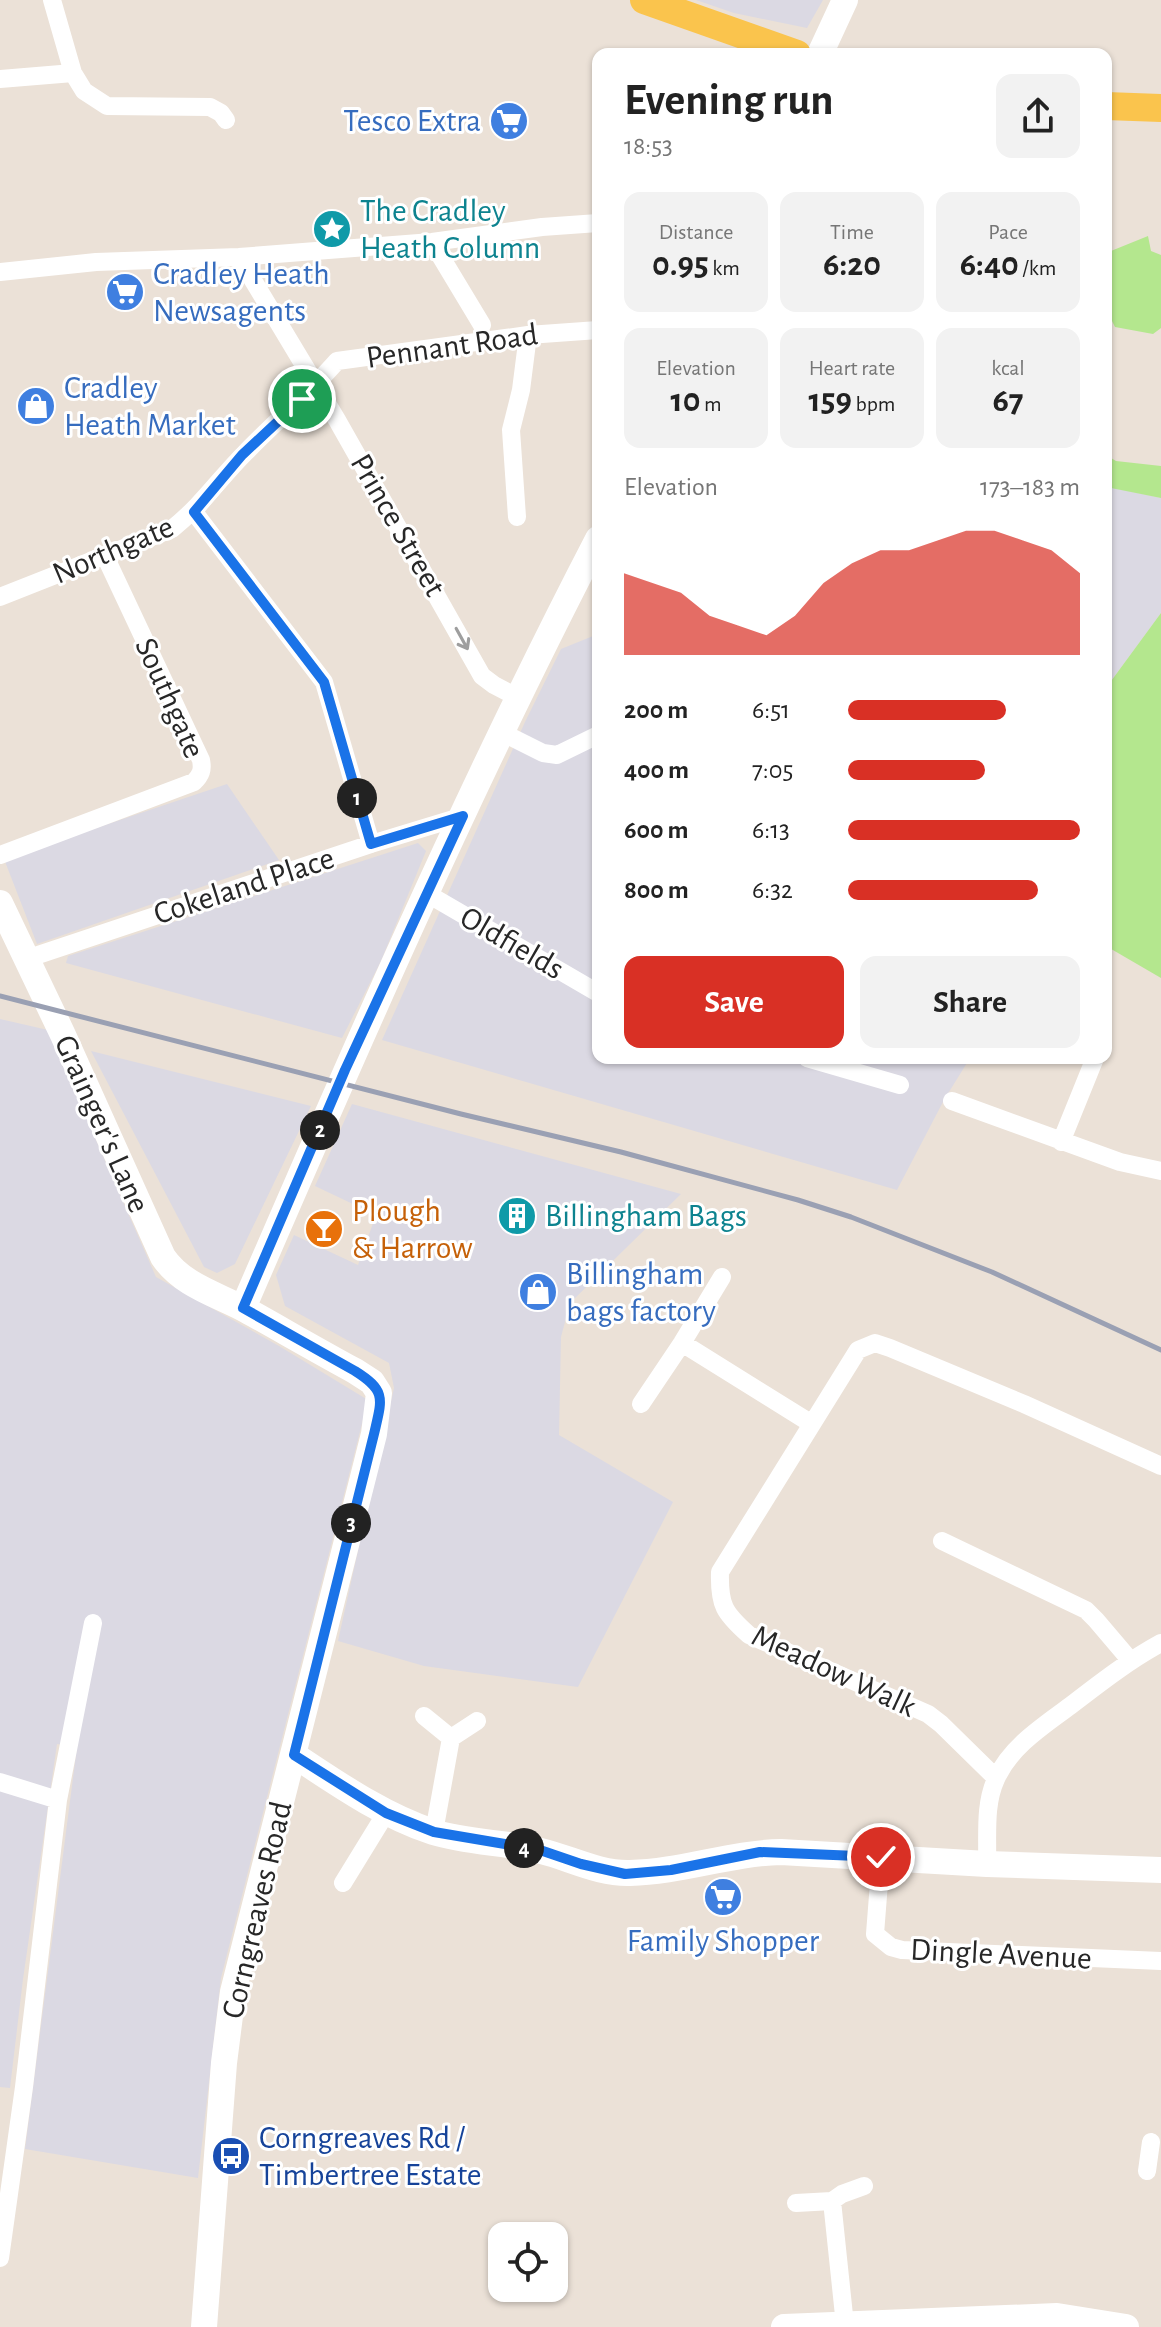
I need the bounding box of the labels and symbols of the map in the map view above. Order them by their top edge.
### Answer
supermarket icon: Tesco Extra [488,100,530,142]
place label: Tesco Extra [343,105,481,137]
place label: The Cradley Heath Column [360,195,540,264]
place icon: The Cradley Heath Column [311,208,353,250]
place label: Cradley Heath Newsagents [153,258,330,327]
supermarket icon: Cradley Heath Newsagents [104,271,146,313]
street label: Pennant Road [364,318,540,374]
pin [268,365,336,433]
place label: Cradley Heath Market [64,372,236,441]
shop icon: Cradley Heath Market [15,385,57,427]
street label: Prince Street [345,448,451,602]
street label: Northgate [48,510,178,590]
one-way arrow [455,626,470,650]
street label: Southgate [129,633,211,763]
pin: 1 [337,778,377,818]
street label: Cokeland Place [150,842,338,930]
street label: Oldfields [455,901,569,985]
street label: Grainger's Lane [49,1031,155,1217]
pin: 2 [300,1110,340,1150]
place label: Plough & Harrow [352,1195,473,1264]
building icon: Billingham Bags [496,1195,538,1237]
place label: Billingham Bags [545,1200,747,1232]
bar icon: Plough & Harrow [303,1208,345,1250]
place label: Billingham bags factory [566,1258,716,1327]
shop icon: Billingham bags factory [517,1271,559,1313]
pin: 3 [331,1503,371,1543]
street label: Meadow Walk [747,1619,921,1723]
street label: Corngreaves Road [216,1798,298,2022]
pin [847,1823,915,1891]
pin: 4 [504,1828,544,1868]
supermarket icon: Family Shopper [702,1876,744,1918]
place label: Family Shopper [627,1925,820,1957]
street label: Dingle Avenue [909,1933,1093,1975]
place label: Corngreaves Rd / Timbertree Estate [259,2122,482,2191]
bus stop icon: Corngreaves Rd / Timbertree Estate [210,2135,252,2177]

